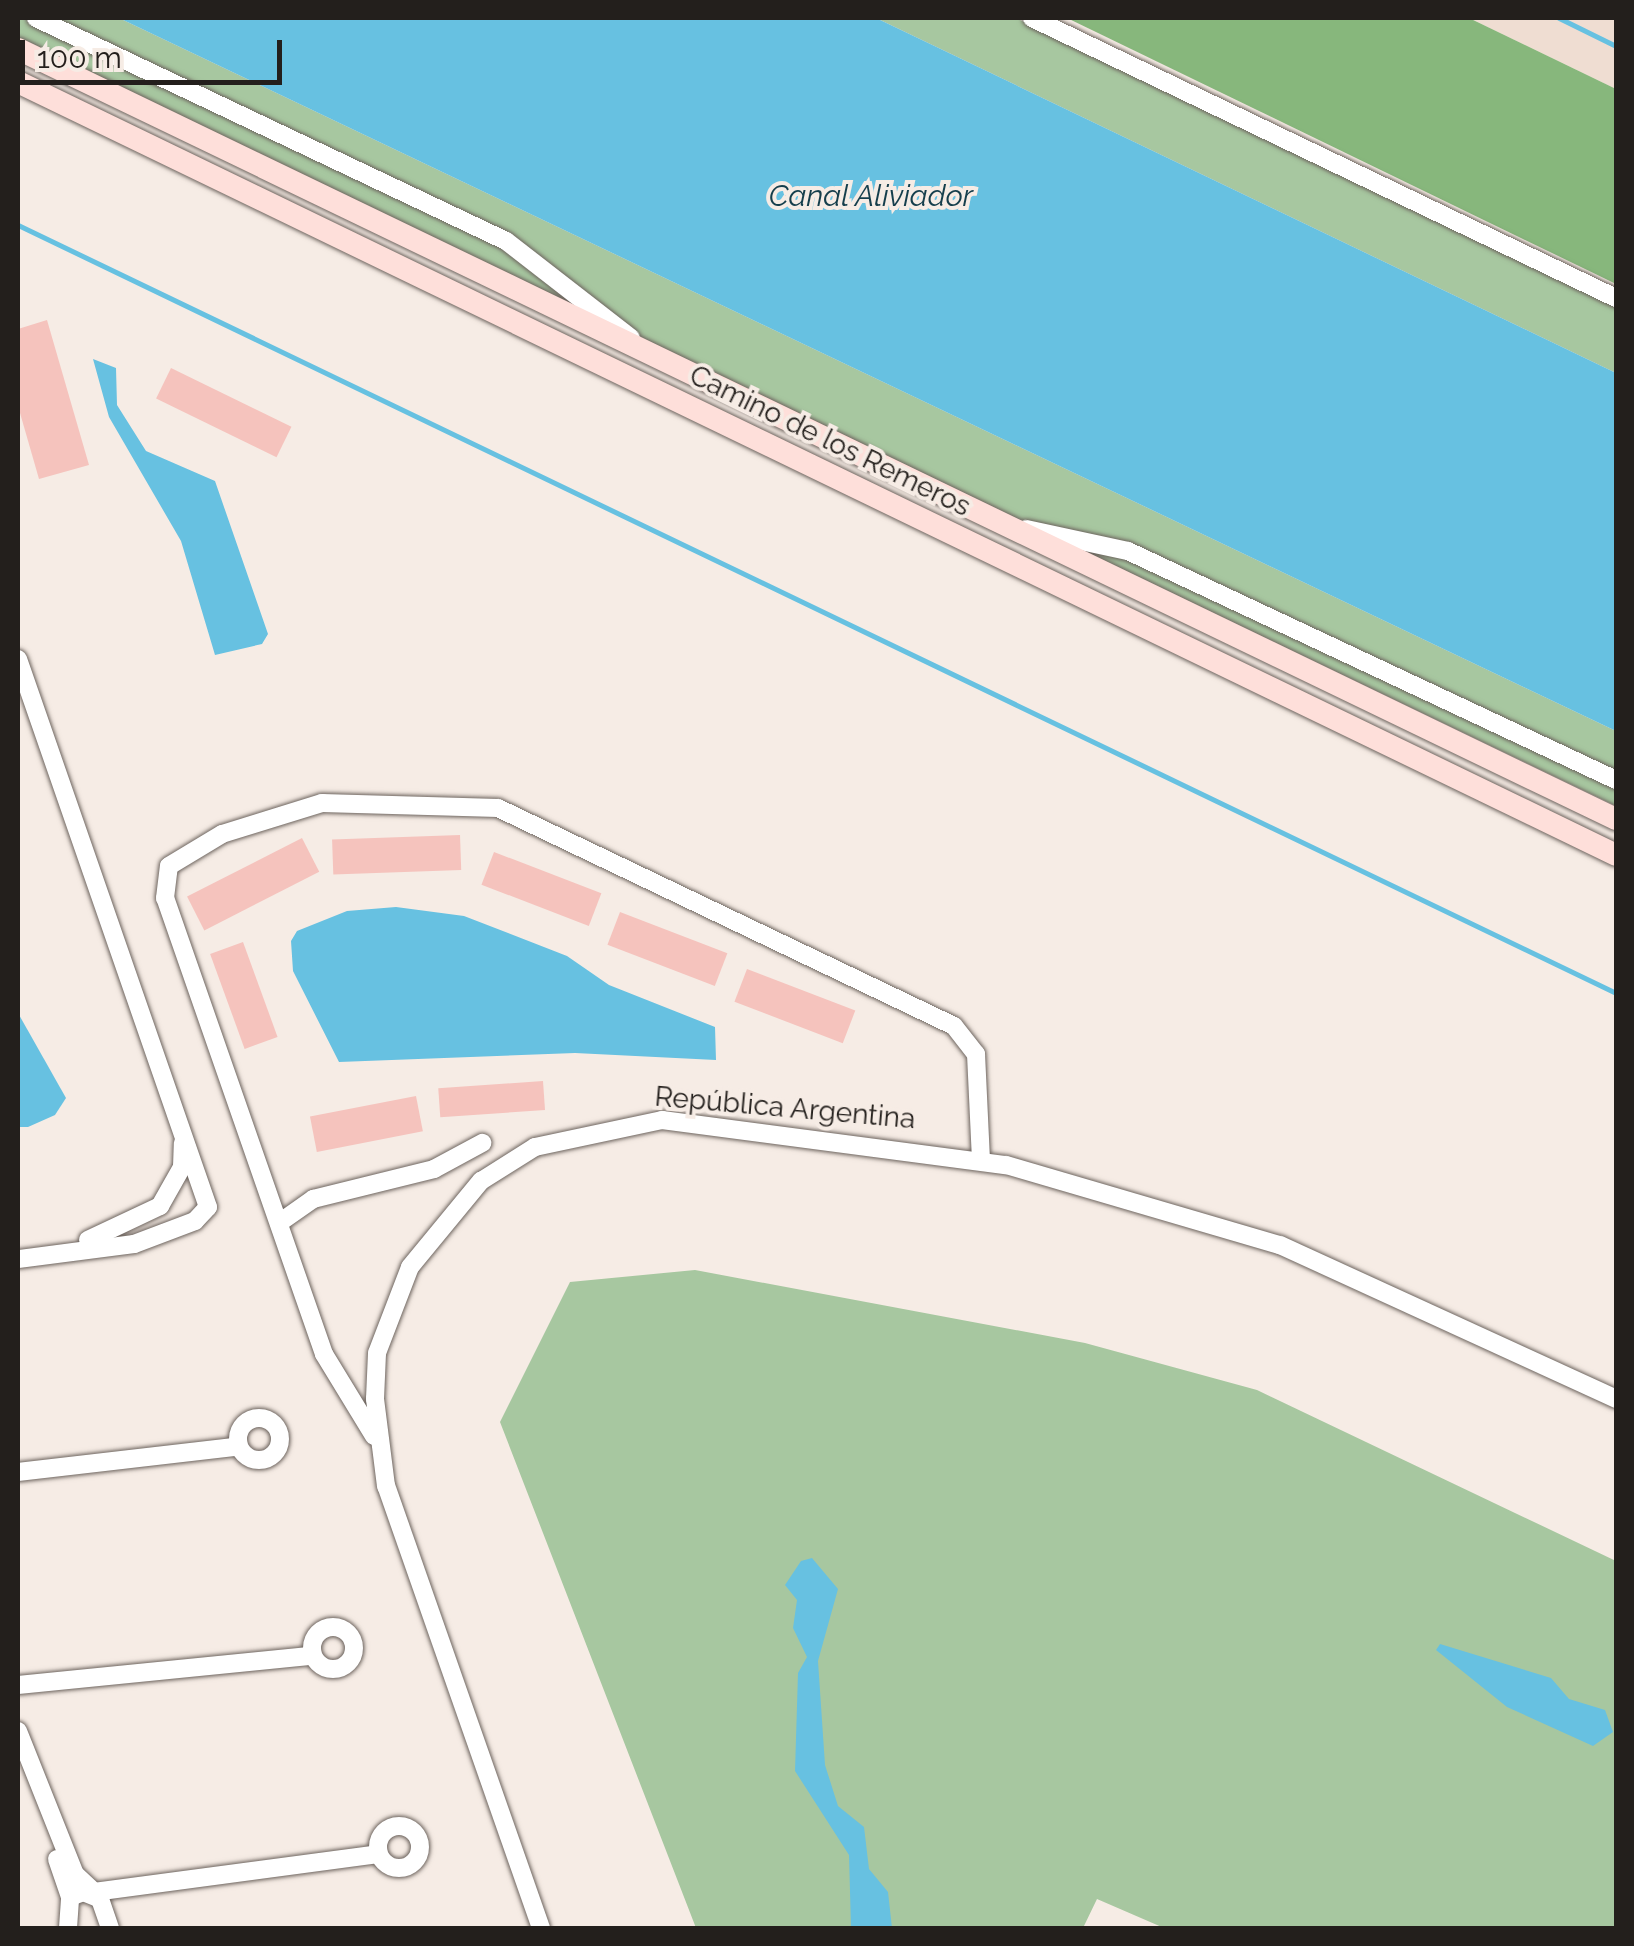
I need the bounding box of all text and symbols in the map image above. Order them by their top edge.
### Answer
scale bar [25,20,288,82]
text: 100 m [37,40,122,75]
water label: Canal Aliviador [768,178,974,214]
street label: Camino de los Remeros [684,358,976,524]
street label: República Argentina [653,1080,917,1136]

